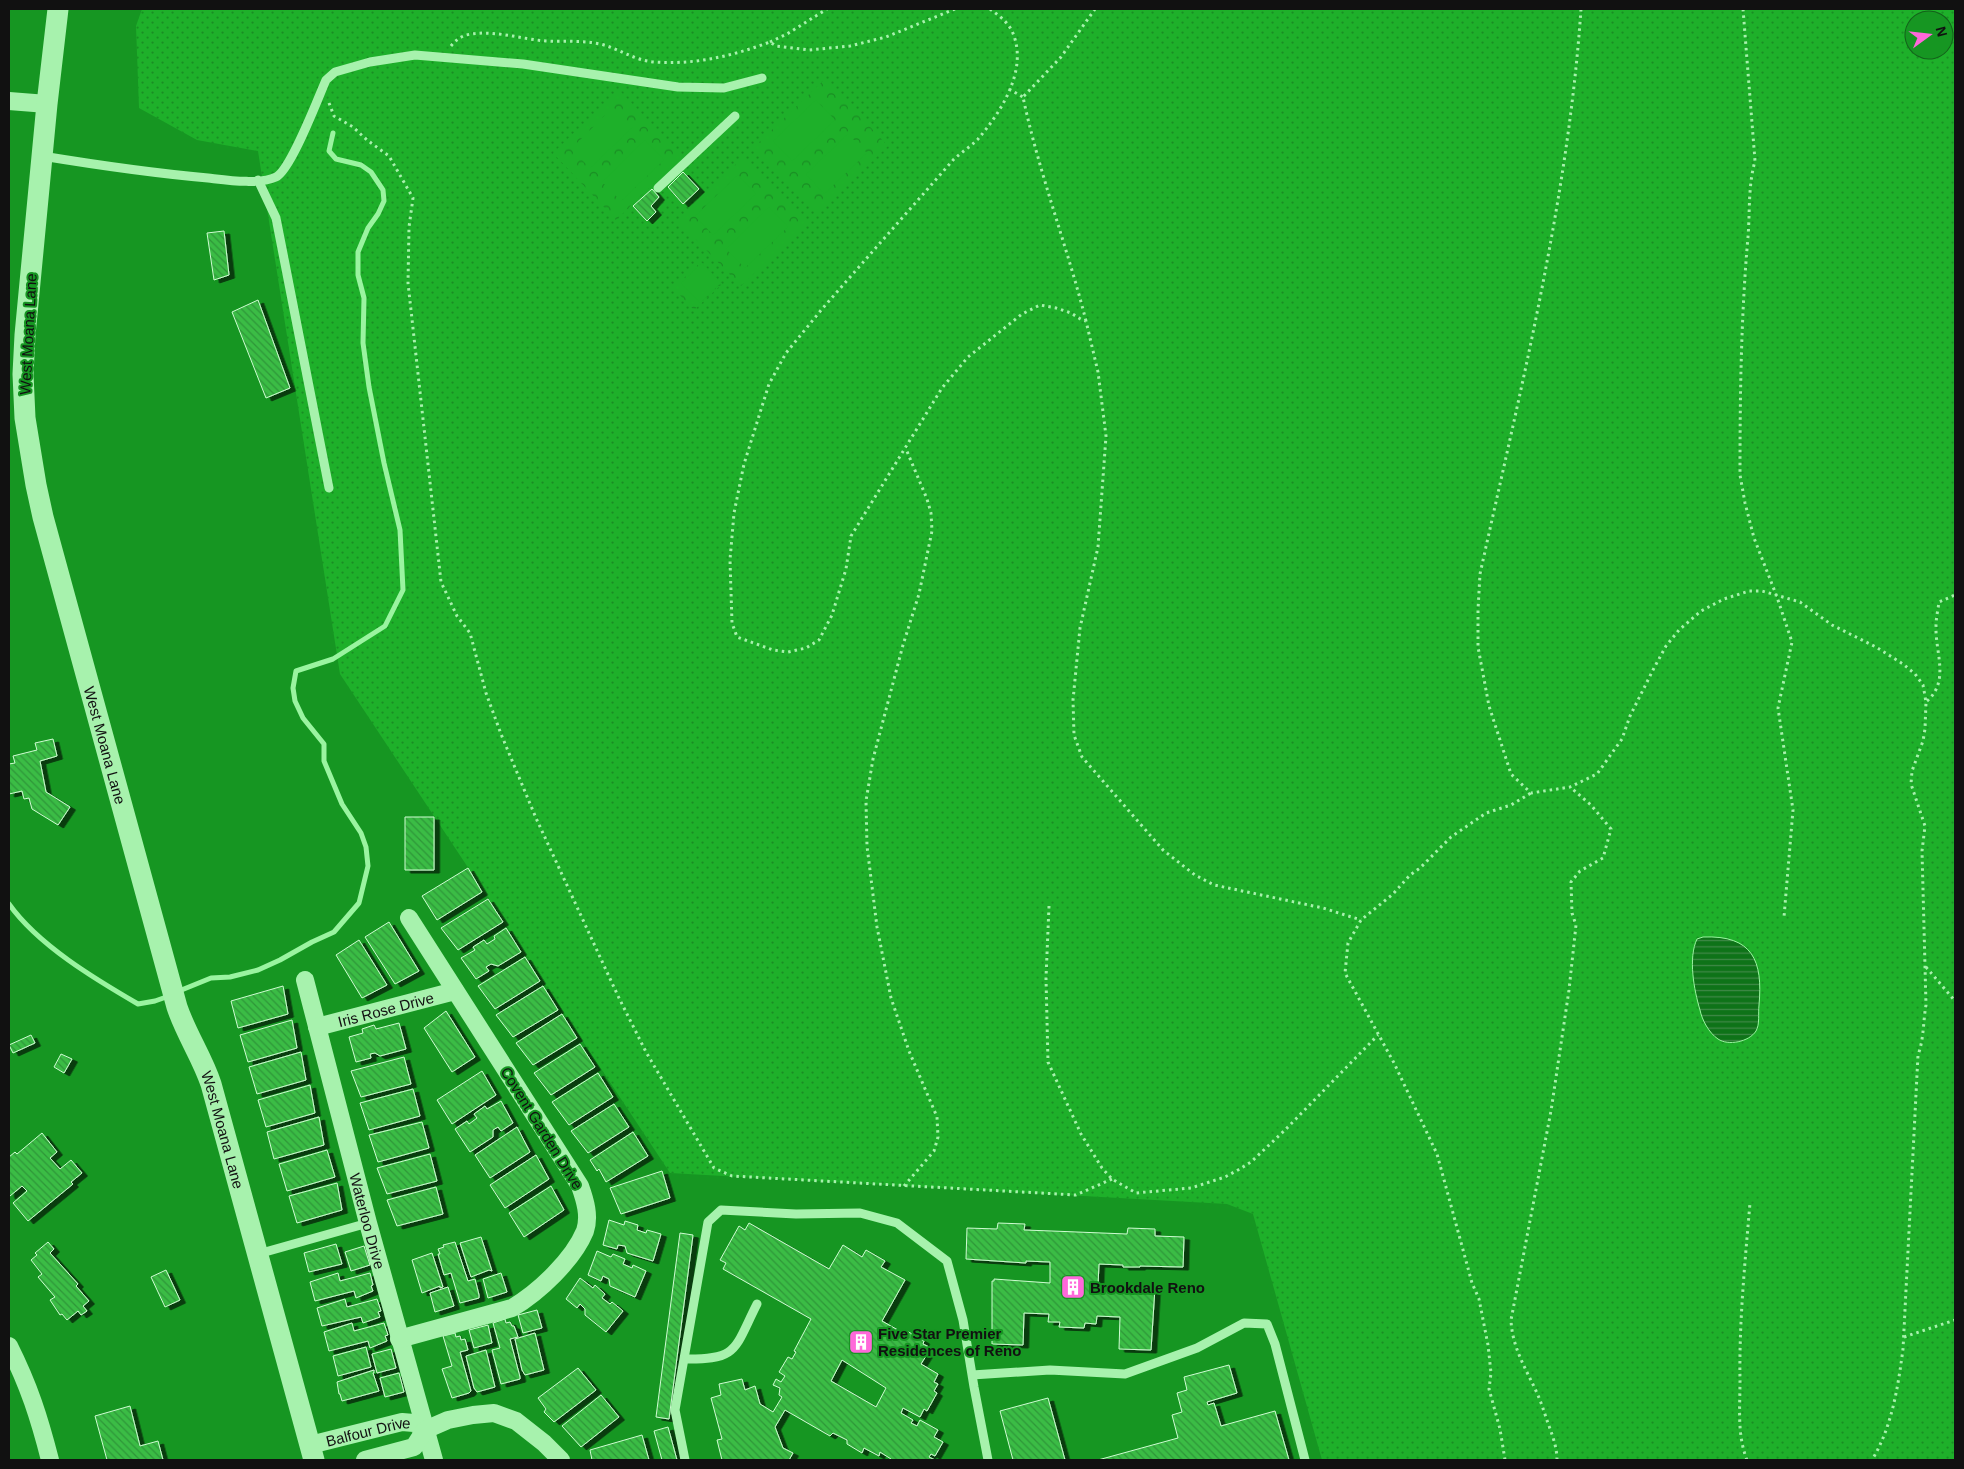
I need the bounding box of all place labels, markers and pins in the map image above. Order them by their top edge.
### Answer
building icon: Brookdale Reno [1060,1274,1086,1300]
place label: Brookdale Reno [1090,1279,1205,1296]
place label: Five Star Premier Residences of Reno [878,1325,1021,1359]
building icon: Five Star Premier Residences of Reno [848,1329,874,1355]

